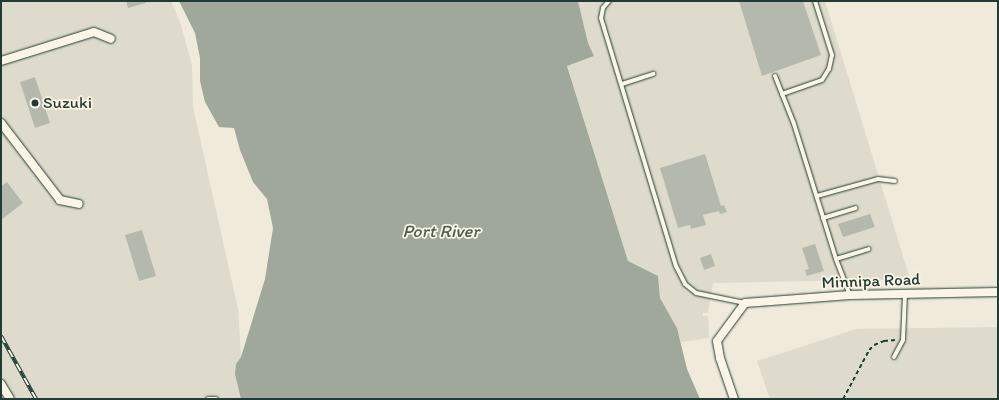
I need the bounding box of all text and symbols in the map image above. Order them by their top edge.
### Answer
place label: Suzuki [43,93,92,113]
marker: Suzuki [30,98,40,108]
water label: Port River [403,220,479,242]
street label: Minnipa Road [821,269,921,293]

